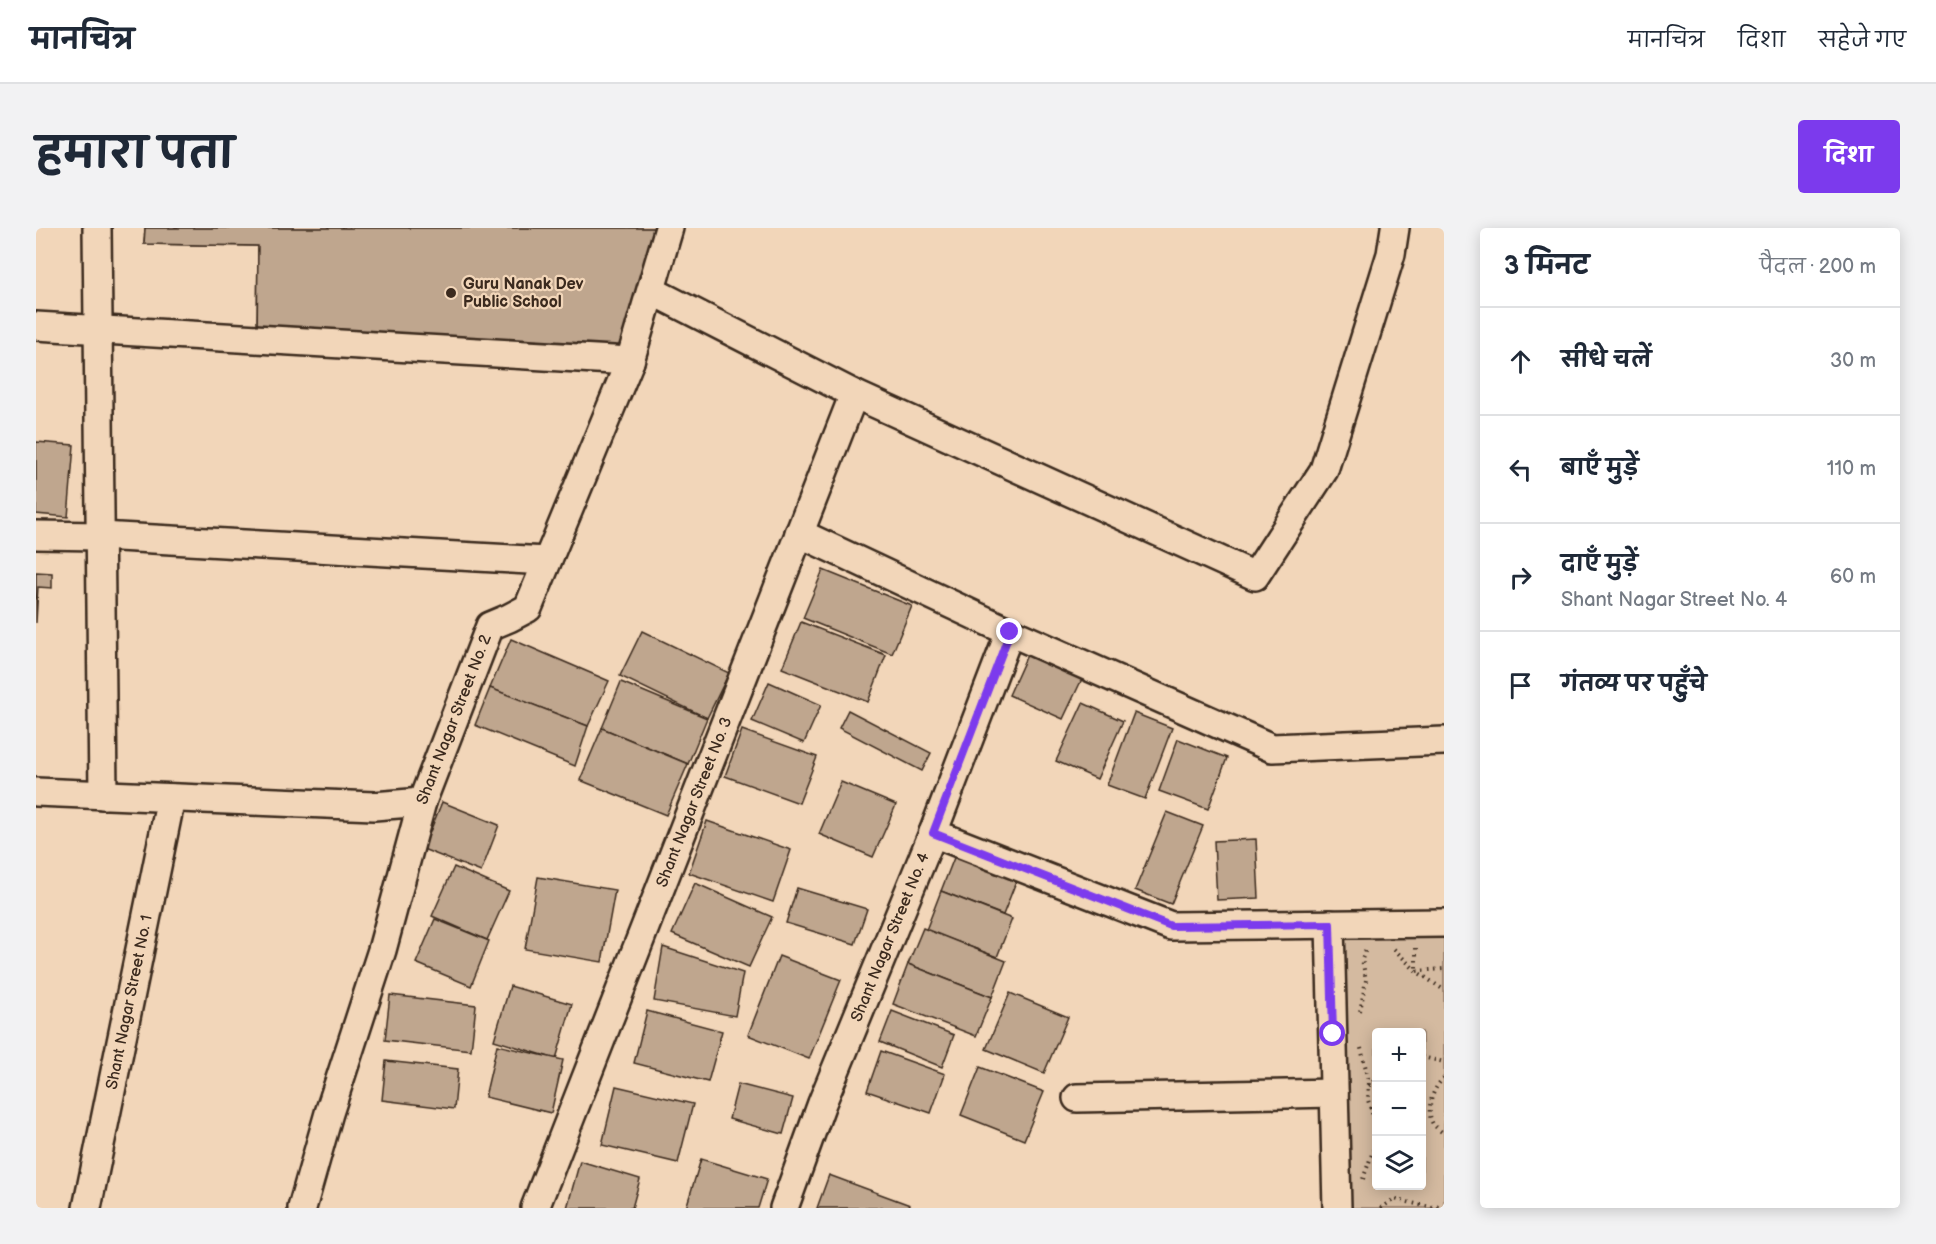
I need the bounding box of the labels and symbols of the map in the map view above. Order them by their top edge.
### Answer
place label: Guru Nanak Dev Public School [463,275,584,312]
marker: Guru Nanak Dev Public School [444,286,458,300]
route end [996,618,1022,644]
street label: Shant Nagar Street No. 2 [412,631,496,807]
street label: Shant Nagar Street No. 3 [652,714,736,890]
street label: Shant Nagar Street No. 4 [847,849,934,1025]
street label: Shant Nagar Street No. 1 [102,913,156,1091]
route start [1319,1020,1345,1046]

